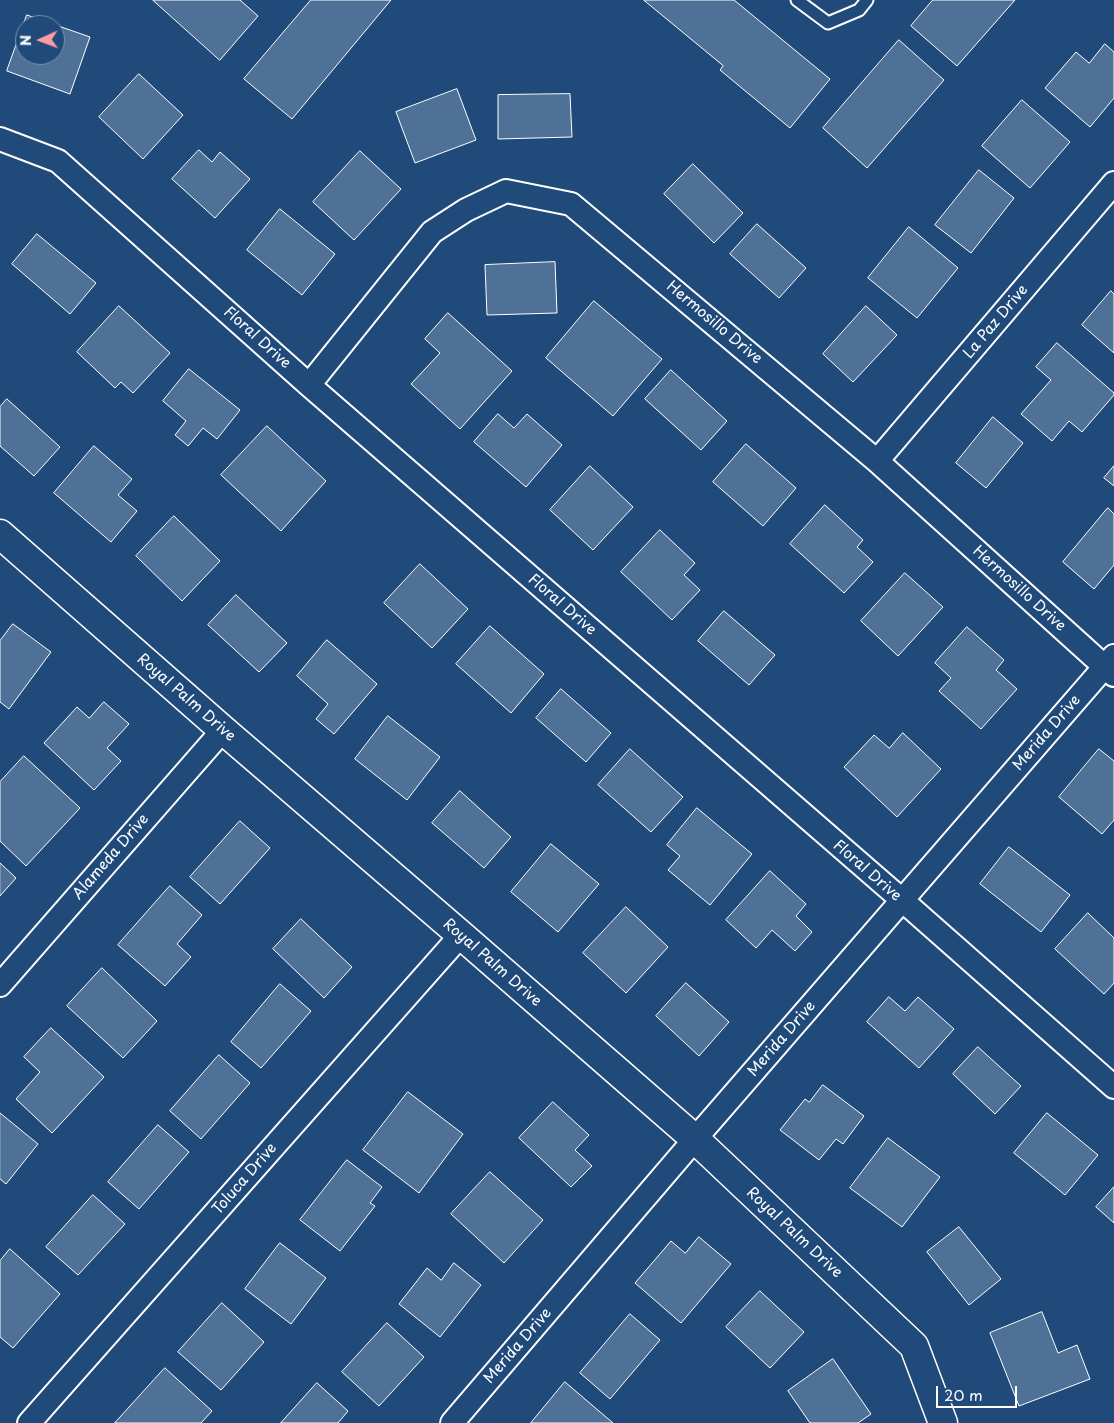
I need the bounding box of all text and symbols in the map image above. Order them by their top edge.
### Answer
north arrow [15,15,65,65]
text: N [15,35,36,46]
street label: Hermosillo Drive [663,278,765,368]
street label: La Paz Drive [960,281,1032,363]
street label: Floral Drive [220,303,294,373]
street label: Hermosillo Drive [969,542,1069,636]
street label: Floral Drive [524,571,600,639]
street label: Royal Palm Drive [133,650,239,746]
street label: Merida Drive [1009,692,1085,774]
street label: Alameda Drive [69,811,153,903]
street label: Floral Drive [829,837,905,905]
street label: Royal Palm Drive [439,915,545,1011]
street label: Merida Drive [744,998,820,1080]
street label: Toluca Drive [209,1140,281,1218]
street label: Royal Palm Drive [742,1184,846,1282]
street label: Merida Drive [480,1305,556,1387]
scale bar [939,1376,1020,1408]
text: 20 m [944,1383,983,1406]

